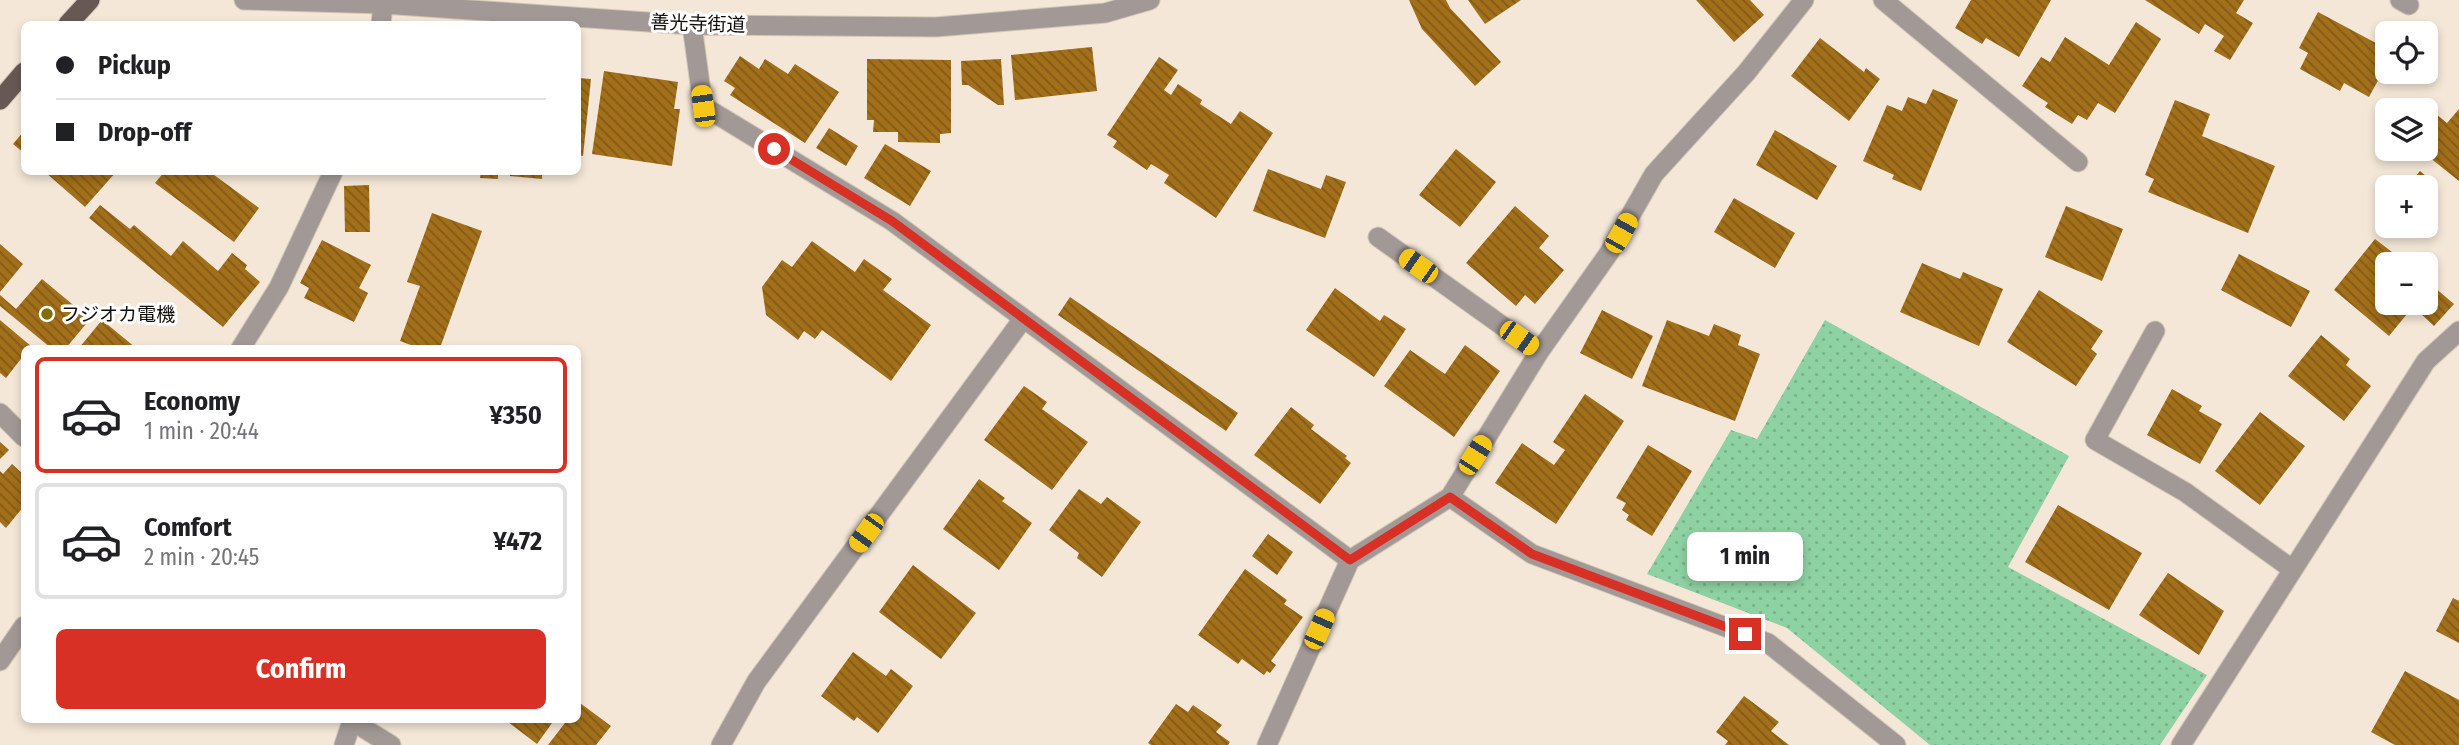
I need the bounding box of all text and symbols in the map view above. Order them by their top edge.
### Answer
street label: 善光寺街道 [650,10,746,37]
map controls [2375,21,2438,315]
button: locate [2375,21,2438,84]
text: Pickup [98,50,171,81]
car [690,84,717,128]
button: layers [2375,98,2438,161]
text: Drop-off [98,117,191,148]
route start [758,133,790,165]
button: + [2375,175,2438,238]
car [1602,210,1641,256]
car [1395,245,1442,287]
button: − [2375,252,2438,315]
place label: フジオカ電機 [61,303,175,326]
marker: フジオカ電機 [39,306,55,322]
car [1496,317,1543,359]
icon: car [60,384,123,447]
text: Economy [144,386,240,417]
text: ¥350 [490,400,542,431]
text: 1 min · 20:44 [144,417,259,445]
car [1455,432,1496,478]
icon: car [60,510,123,573]
car [846,510,887,556]
text: Comfort [144,512,232,543]
text: ¥472 [493,526,542,557]
callout: 1 min [1687,532,1803,582]
text: 1 min [1720,542,1770,570]
text: 2 min · 20:45 [144,543,259,571]
car [1301,606,1338,652]
route end [1729,618,1761,650]
button: Confirm [56,629,546,709]

